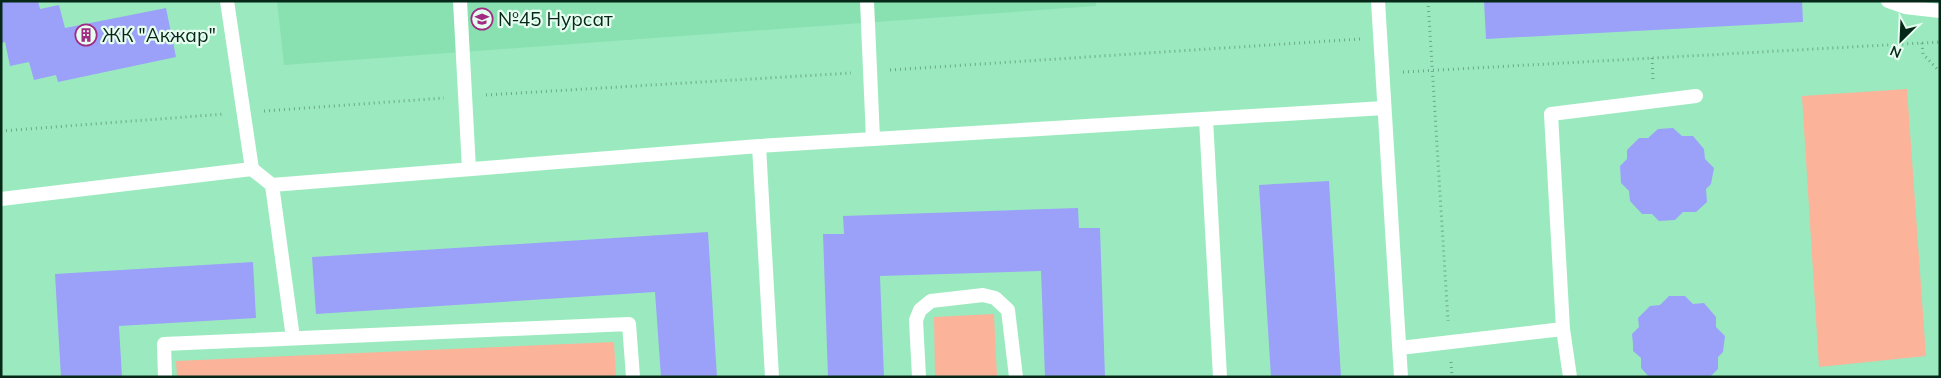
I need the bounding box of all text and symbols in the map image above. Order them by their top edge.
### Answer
school or university icon: №45 Нурсат [470,7,494,31]
place label: №45 Нурсат [498,7,613,31]
north arrow [1876,15,1926,65]
building icon: ЖК "Акжар" [74,23,98,47]
place label: ЖК "Акжар" [102,23,216,47]
text: N [1887,42,1904,62]

